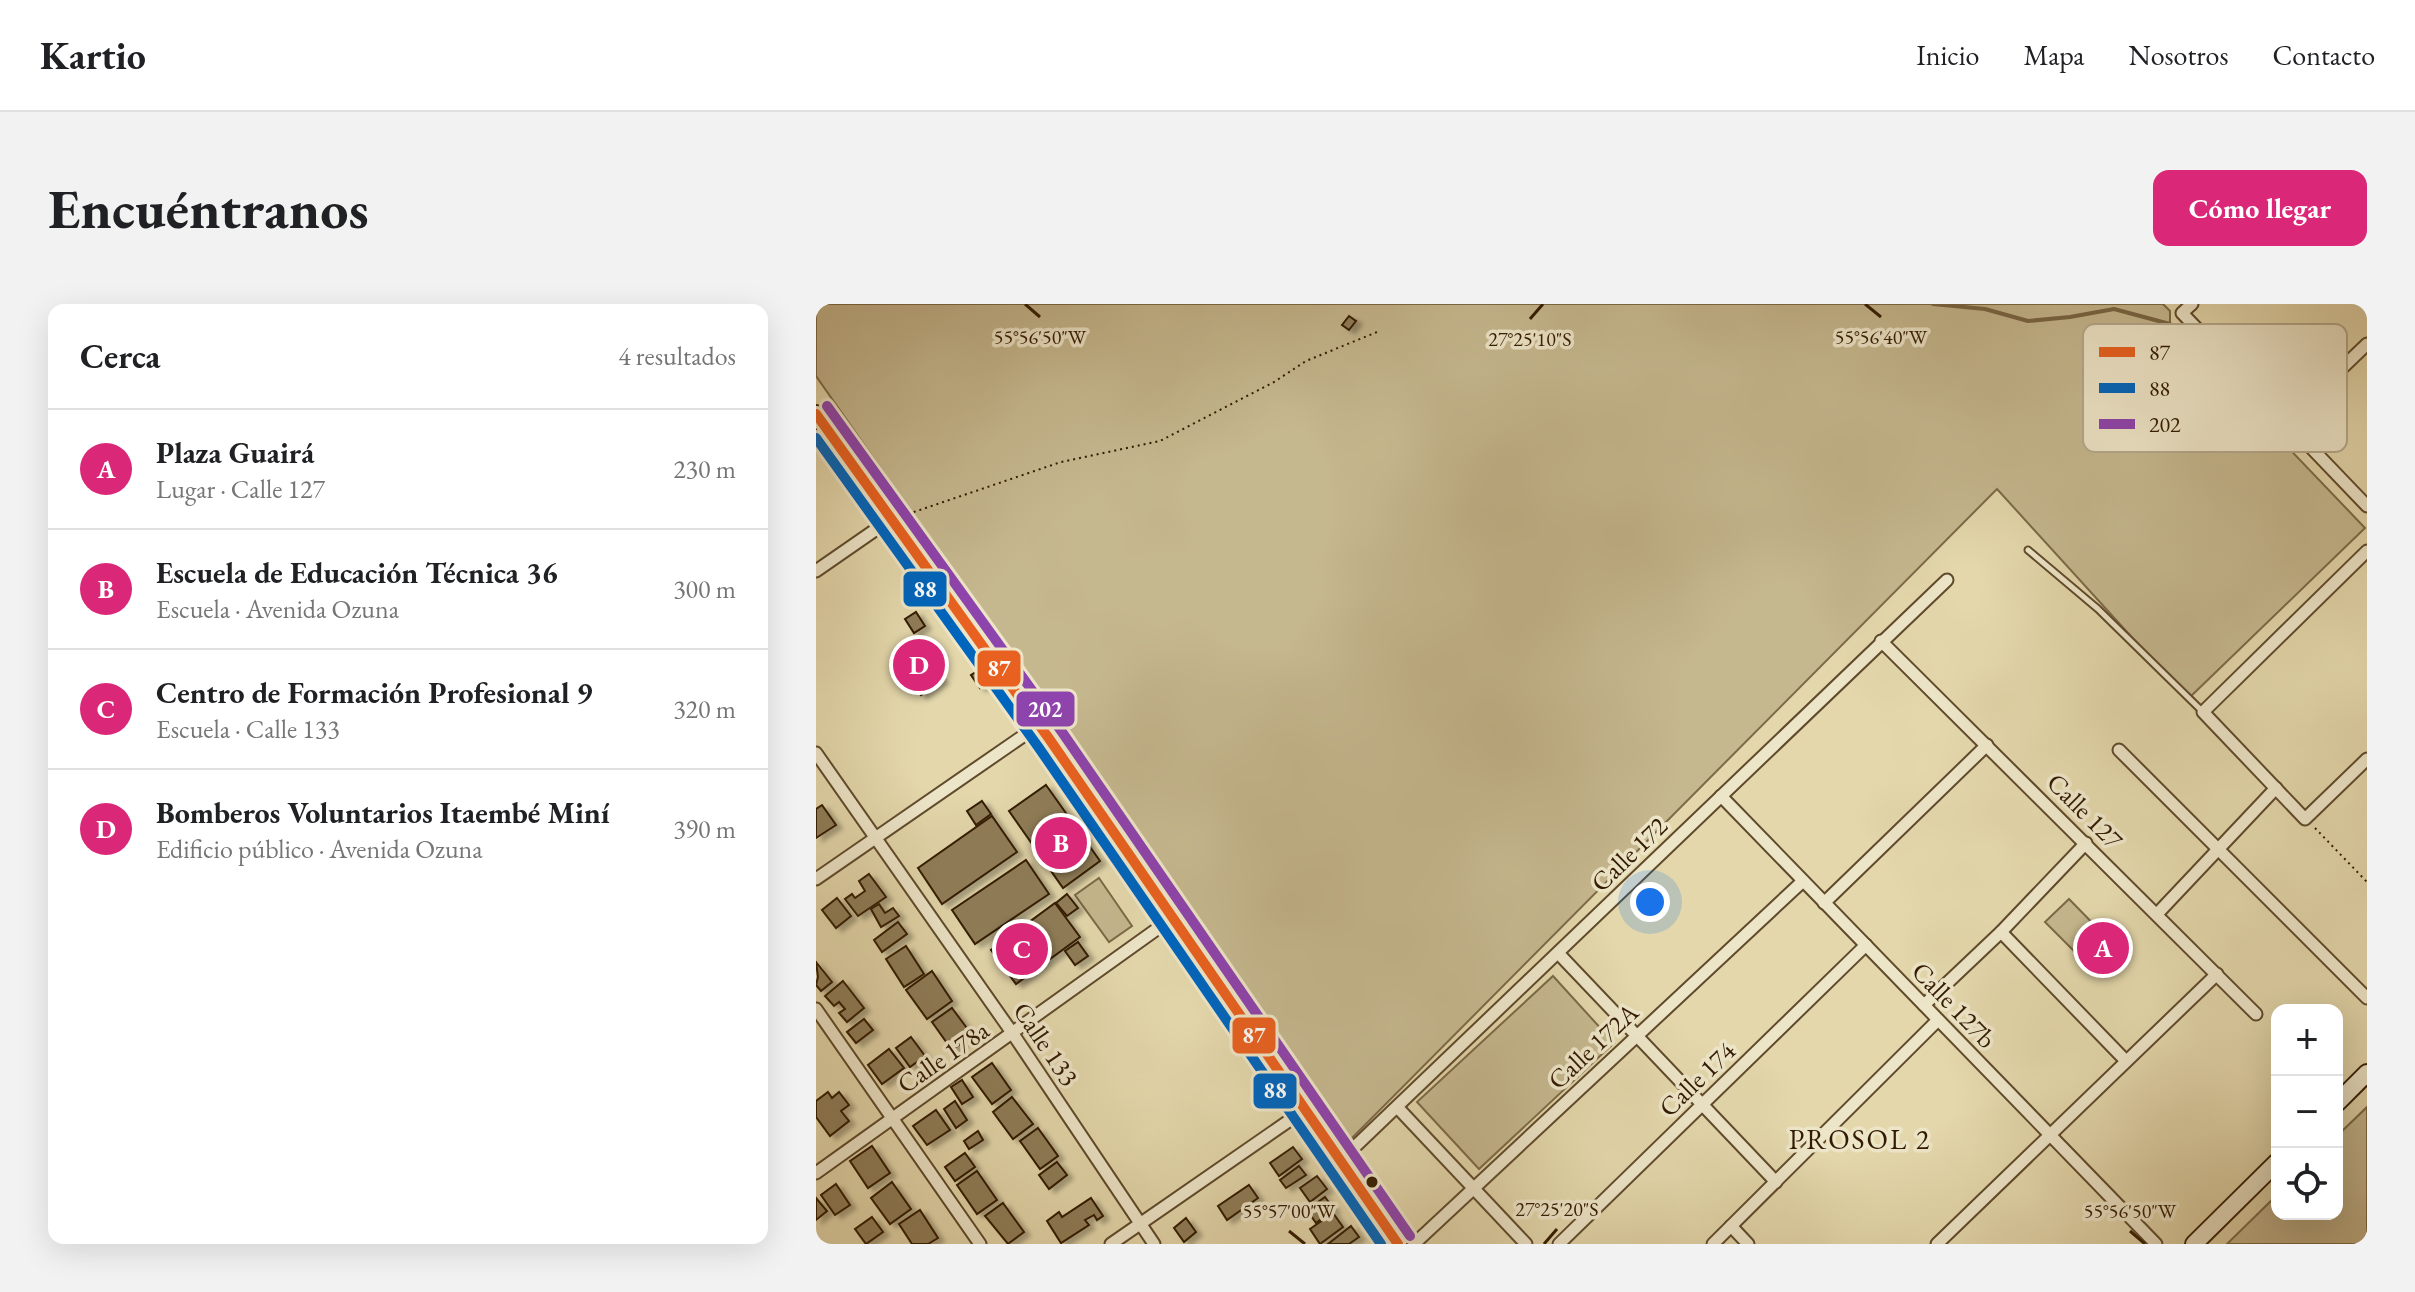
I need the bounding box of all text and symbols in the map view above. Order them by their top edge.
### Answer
text: Kartio [40,31,146,80]
text: Inicio [1916,37,1979,73]
text: Mapa [2023,37,2084,73]
text: Nosotros [2128,37,2228,73]
text: Contacto [2272,37,2375,73]
button: Cómo llegar [2153,170,2367,246]
text: Encuéntranos [48,172,369,245]
text: 55°56'50"W [994,324,1087,350]
text: 55°56'40"W [1835,324,1928,350]
legend [2083,324,2347,452]
text: 27°25'10"S [1488,326,1572,352]
text: Cerca [80,334,160,378]
text: 87 [2149,338,2171,367]
text: 4 resultados [618,339,736,373]
text: 88 [2149,374,2170,403]
text: 202 [2149,410,2181,439]
text: Plaza Guairá [156,433,314,472]
text: A [97,452,115,486]
text: 230 m [673,452,736,486]
text: Lugar · Calle 127 [156,472,325,506]
text: Escuela de Educación Técnica 36 [156,553,558,592]
line badge: 88 [902,570,948,608]
text: B [98,572,114,606]
text: 300 m [673,572,736,606]
text: 88 [913,575,937,604]
text: Escuela · Avenida Ozuna [156,592,399,626]
pin: D [893,635,945,695]
line badge: 87 [976,649,1022,688]
text: 87 [987,654,1011,683]
text: Centro de Formación Profesional 9 [156,673,593,712]
line badge: 202 [1015,690,1076,728]
text: C [97,692,115,726]
text: 320 m [673,692,736,726]
text: 202 [1028,695,1063,724]
text: Escuela · Calle 133 [156,712,340,746]
street label: Calle 127 [2040,766,2131,857]
text: Bomberos Voluntarios Itaembé Miní [156,793,610,832]
street label: Calle 172 [1583,809,1675,899]
text: D [96,812,116,846]
text: 390 m [673,812,736,846]
pin: B [1035,813,1087,873]
text: Edificio público · Avenida Ozuna [156,832,483,866]
your location [1630,882,1670,922]
pin: A [2077,918,2129,978]
pin: C [996,919,1048,979]
street label: Calle 127b [1904,955,2004,1055]
street label: Calle 133 [1006,995,1086,1093]
street label: Calle 172A [1540,995,1646,1097]
map controls [2271,1004,2343,1220]
button: + [2271,1004,2343,1076]
street label: Calle 178a [890,1013,996,1101]
line badge: 87 [1231,1016,1277,1055]
text: 87 [1242,1021,1266,1050]
street label: Calle 174 [1651,1034,1743,1124]
line badge: 88 [1252,1072,1298,1110]
text: 88 [1263,1076,1287,1105]
button: − [2271,1076,2343,1148]
district label: PROSOL 2 [1789,1121,1931,1157]
button: locate [2271,1148,2343,1220]
unlabelled marker [1364,1174,1380,1190]
text: 27°25'20"S [1515,1196,1599,1222]
text: 55°57'00"W [1243,1198,1336,1224]
text: 55°56'50"W [2084,1198,2177,1224]

